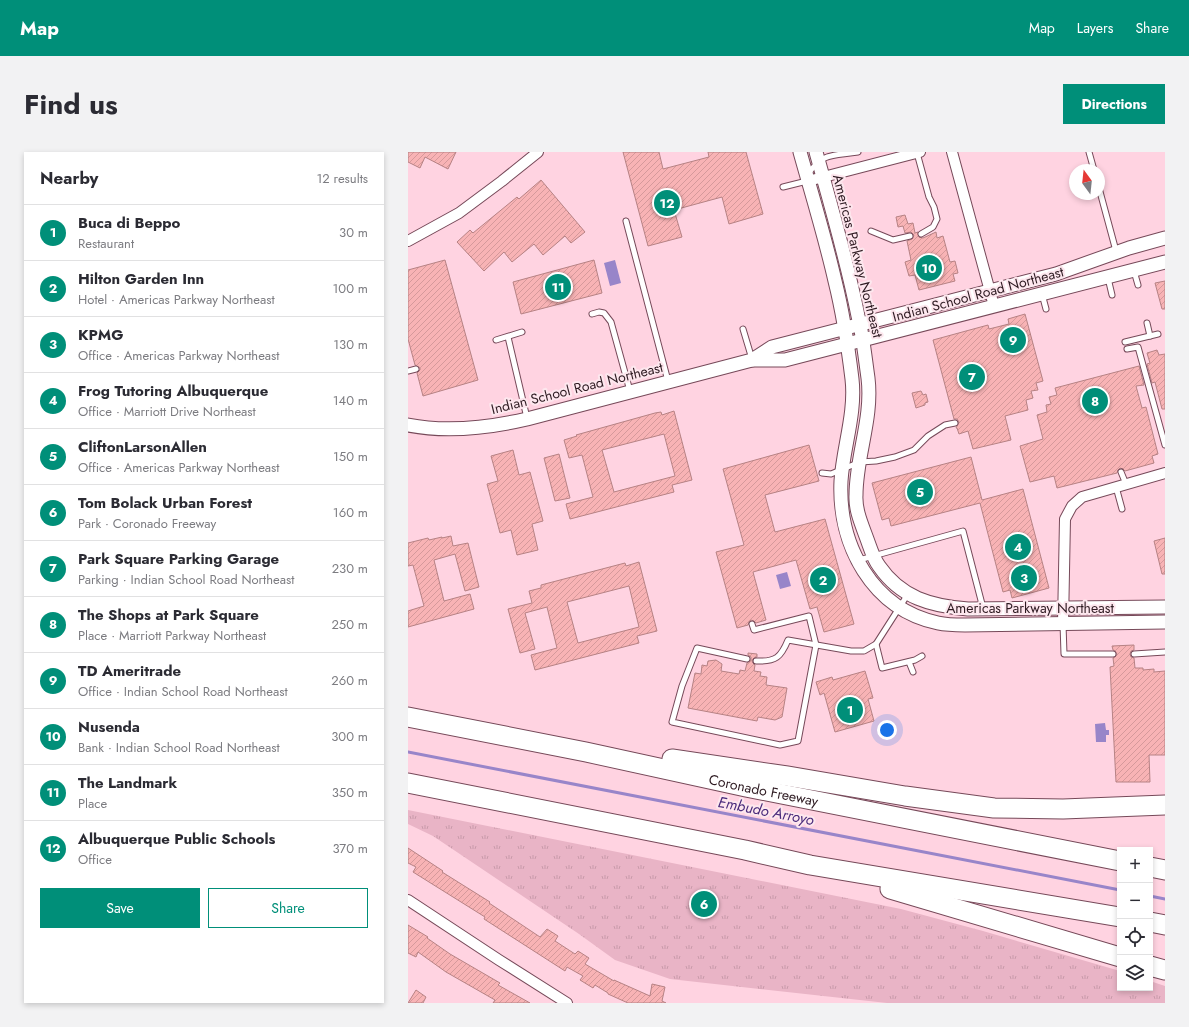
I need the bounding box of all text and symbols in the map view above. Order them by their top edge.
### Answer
text: Map [20,15,59,42]
text: Map [1029,18,1055,38]
text: Layers [1077,18,1113,38]
text: Share [1135,18,1169,38]
text: Find us [24,84,118,125]
button: Directions [1063,84,1165,124]
north arrow [1069,164,1105,200]
text: Nearby [40,166,98,190]
text: 12 results [316,169,368,188]
street label: Americas Parkway Northeast [828,172,888,340]
pin: 12 [654,188,680,218]
text: Buca di Beppo [78,212,180,234]
text: 1 [50,223,56,242]
text: 30 m [339,223,368,242]
text: Restaurant [78,234,134,253]
pin: 10 [916,253,942,283]
street label: Indian School Road Northeast [890,261,1066,326]
text: Hilton Garden Inn [78,268,204,290]
pin: 11 [545,272,571,302]
text: 2 [49,279,57,298]
text: 100 m [333,279,368,298]
text: Hotel · Americas Parkway Northeast [78,290,275,309]
text: KPMG [78,324,123,346]
pin: 9 [1000,325,1026,355]
text: 3 [49,335,57,354]
text: 130 m [333,335,368,354]
text: Office · Americas Parkway Northeast [78,346,279,365]
street label: Indian School Road Northeast [489,357,666,419]
pin: 7 [959,362,985,392]
text: Frog Tutoring Albuquerque [78,380,268,402]
pin: 8 [1082,386,1108,416]
text: 4 [48,391,58,410]
text: 140 m [333,391,368,410]
text: Office · Marriott Drive Northeast [78,402,256,421]
text: CliftonLarsonAllen [78,436,207,458]
text: 5 [49,447,57,466]
text: 150 m [333,447,368,466]
text: Office · Americas Parkway Northeast [78,458,279,477]
pin: 5 [907,477,933,507]
text: Tom Bolack Urban Forest [78,492,252,514]
text: 6 [49,503,57,522]
text: 160 m [333,503,368,522]
text: Park · Coronado Freeway [78,514,216,533]
pin: 4 [1005,532,1031,562]
text: Park Square Parking Garage [78,548,279,570]
text: 7 [49,559,57,578]
text: 230 m [332,559,368,578]
pin: 3 [1011,563,1037,593]
pin: 2 [810,565,836,595]
text: Parking · Indian School Road Northeast [78,570,294,589]
street label: Americas Parkway Northeast [946,598,1115,618]
text: The Shops at Park Square [78,604,259,626]
text: 8 [49,615,57,634]
text: 250 m [331,615,368,634]
text: Place · Marriott Parkway Northeast [78,626,266,645]
text: TD Ameritrade [78,660,181,682]
text: 9 [49,671,57,690]
text: 260 m [331,671,368,690]
text: Office · Indian School Road Northeast [78,682,288,701]
pin: 1 [837,695,863,725]
text: Nusenda [78,716,140,738]
your location [877,720,897,740]
text: 10 [45,727,61,746]
text: 300 m [331,727,368,746]
text: Bank · Indian School Road Northeast [78,738,280,757]
street label: Coronado Freeway [707,769,821,811]
text: The Landmark [78,772,177,794]
text: 11 [46,783,60,802]
text: 350 m [332,783,368,802]
water label: Embudo Arroyo [716,791,816,831]
text: Place [78,794,107,813]
text: Albuquerque Public Schools [78,828,275,850]
text: 12 [45,839,61,858]
text: 370 m [332,839,368,858]
map controls [1117,847,1153,991]
button: + [1117,847,1153,883]
text: Office [78,850,112,869]
button: − [1117,883,1153,919]
button: Save [40,888,200,928]
button: Share [208,888,368,928]
pin: 6 [691,889,717,919]
button: locate [1117,919,1153,955]
button: layers [1117,955,1153,991]

